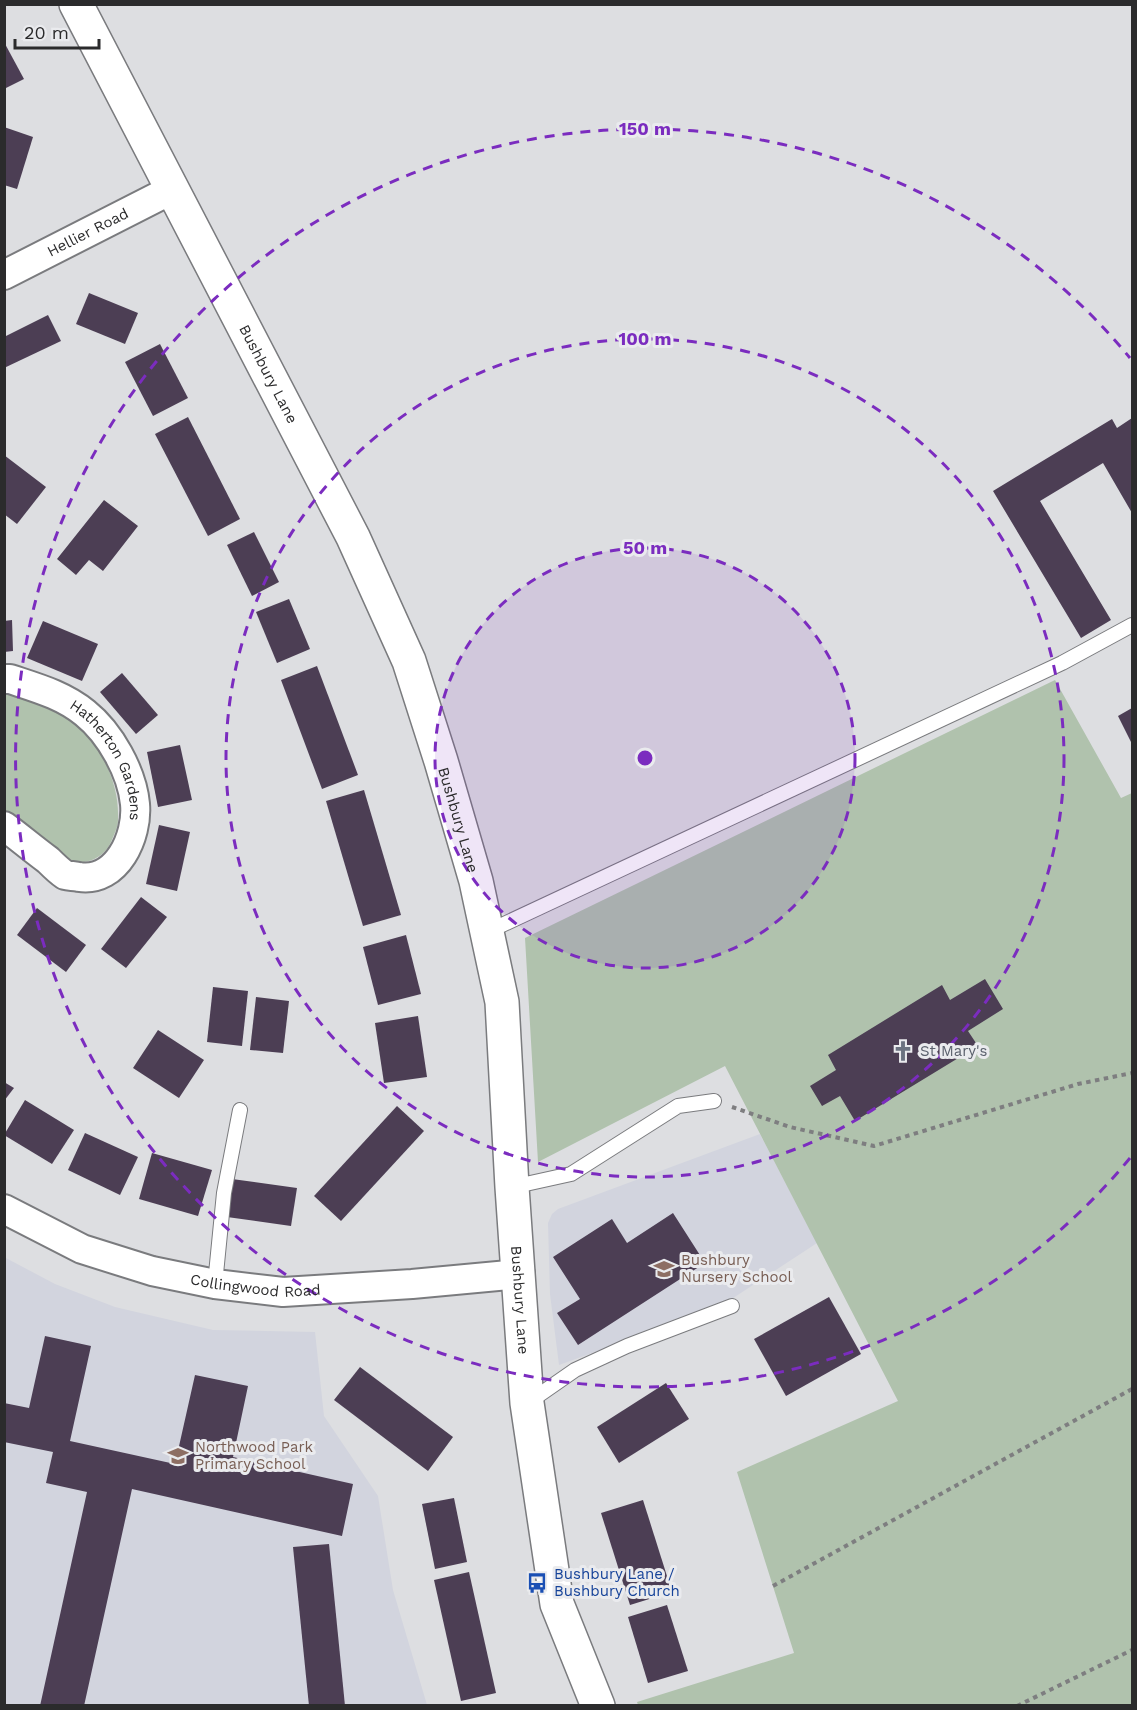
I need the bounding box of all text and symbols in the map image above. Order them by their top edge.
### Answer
scale bar [15,12,99,50]
text: 20 m [24,22,69,43]
text: 150 m [619,118,671,139]
street label: Hellier Road [44,204,131,261]
street label: Bushbury Lane [235,322,301,427]
text: 100 m [618,328,672,349]
text: 50 m [623,537,667,558]
street label: Hatherton Gardens [67,696,144,821]
centre of rings [635,748,655,768]
street label: Bushbury Lane [434,765,482,875]
church icon: St Mary's [891,1039,915,1063]
place label: St Mary's [920,1042,987,1060]
street label: Bushbury Lane [507,1245,533,1355]
place label: Bushbury Nursery School [681,1251,792,1286]
school or university icon: Bushbury Nursery School [652,1257,676,1281]
street label: Collingwood Road [189,1270,321,1301]
place label: Northwood Park Primary School [195,1438,314,1473]
school or university icon: Northwood Park Primary School [166,1444,190,1468]
place label: Bushbury Lane / Bushbury Church [554,1565,680,1600]
bus stop icon: Bushbury Lane / Bushbury Church [525,1571,549,1595]

